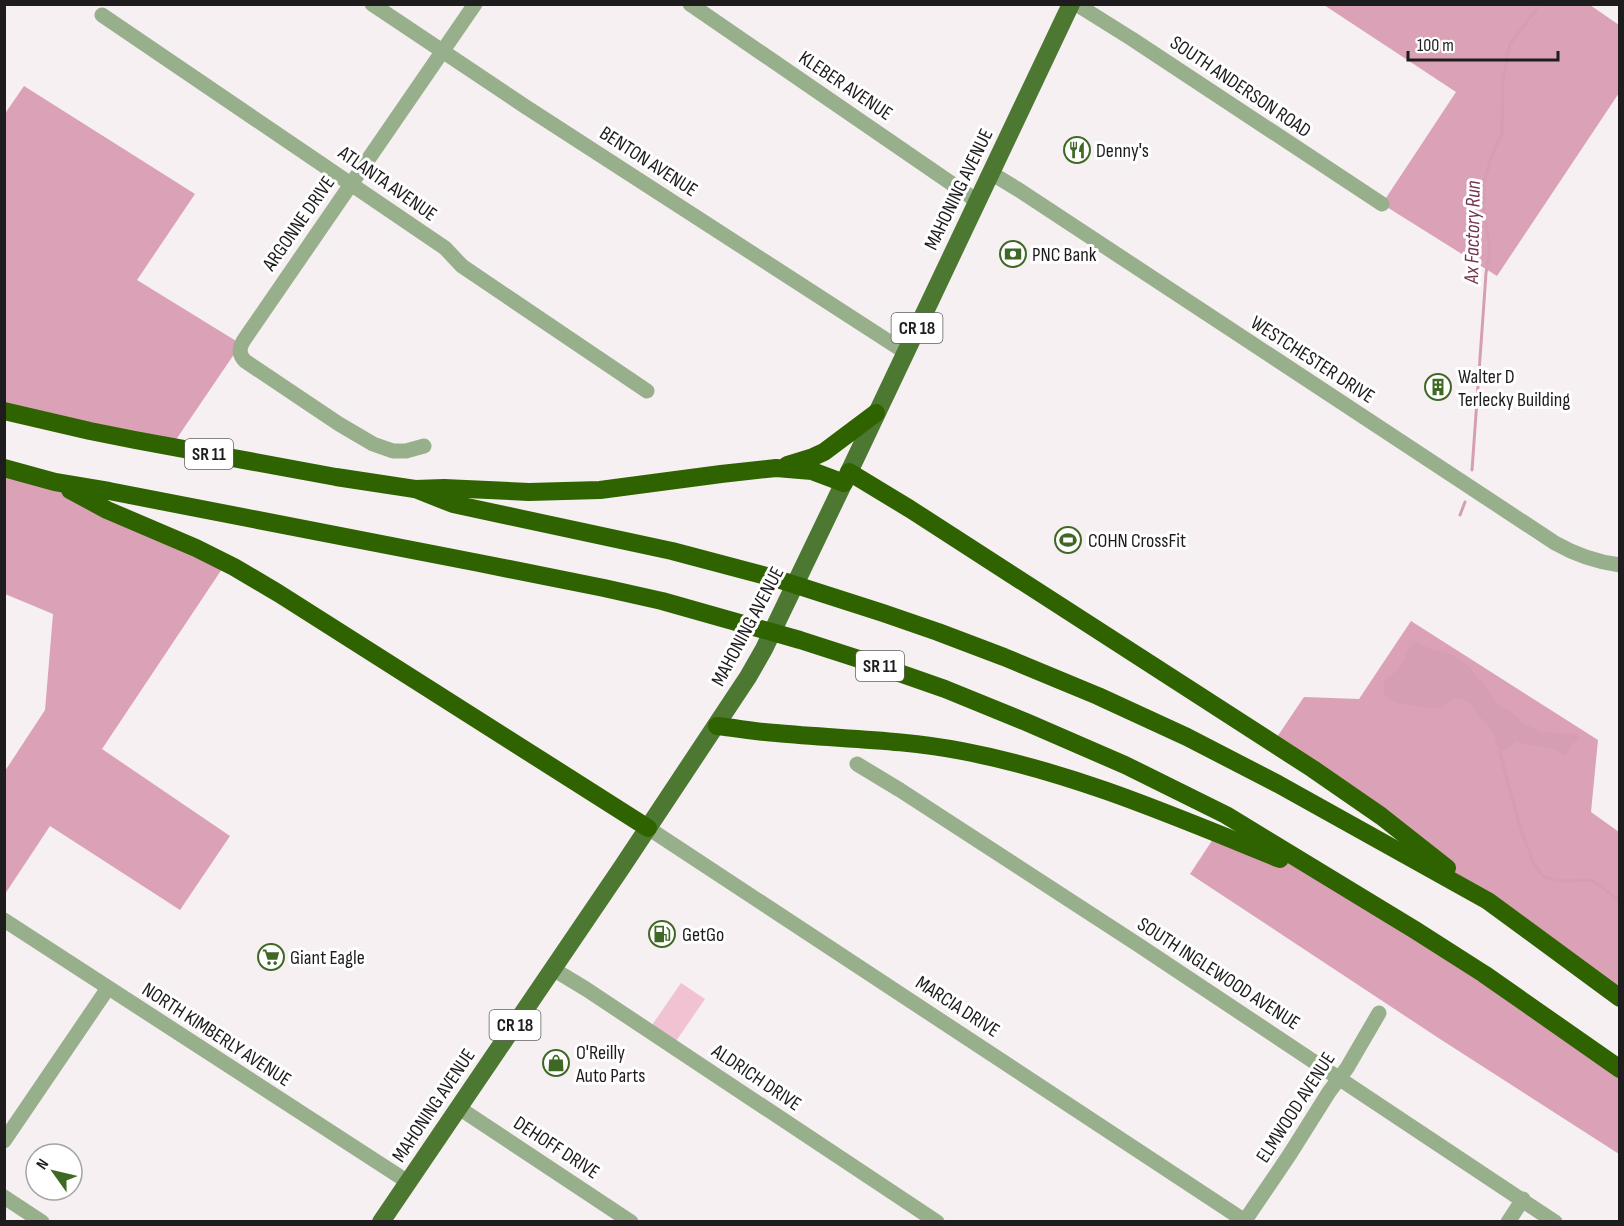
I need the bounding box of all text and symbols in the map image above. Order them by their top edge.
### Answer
scale bar [1408,24,1558,62]
street label: SOUTH ANDERSON ROAD [1165,31,1315,143]
text: 100 m [1417,35,1454,56]
street label: KLEBER AVENUE [794,46,897,126]
street label: BENTON AVENUE [595,121,702,202]
street label: MAHONING AVENUE [919,125,999,254]
restaurant icon: Denny's [1062,135,1092,165]
place label: Denny's [1096,139,1149,163]
street label: ATLANTA AVENUE [333,140,441,227]
street label: ARGONNE DRIVE [257,172,340,276]
water label: Ax Factory Run [1459,180,1486,285]
bank icon: PNC Bank [998,239,1028,269]
place label: PNC Bank [1032,243,1097,267]
street label: WESTCHESTER DRIVE [1246,311,1379,409]
road number: CR 18 [892,313,942,343]
place label: Walter D Terlecky Building [1458,365,1570,412]
building icon: Walter D Terlecky Building [1423,372,1453,402]
road number: SR 11 [185,439,233,469]
sports icon: COHN CrossFit [1053,525,1083,555]
place label: COHN CrossFit [1088,529,1186,553]
street label: MAHONING AVENUE [706,563,789,690]
road number: SR 11 [856,651,904,681]
street label: SOUTH INGLEWOOD AVENUE [1133,912,1304,1035]
fuel station icon: GetGo [647,919,677,949]
place label: GetGo [682,923,724,947]
supermarket icon: Giant Eagle [256,942,286,972]
place label: Giant Eagle [290,946,365,970]
street label: MARCIA DRIVE [911,971,1004,1043]
street label: NORTH KIMBERLY AVENUE [137,978,296,1092]
road number: CR 18 [490,1010,540,1040]
street label: ALDRICH DRIVE [706,1039,806,1116]
place label: O'Reilly Auto Parts [575,1041,645,1088]
street label: MAHONING AVENUE [387,1044,481,1167]
shop icon: O'Reilly Auto Parts [541,1048,571,1078]
street label: ELMWOOD AVENUE [1251,1048,1340,1167]
street label: DEHOFF DRIVE [509,1111,604,1184]
north arrow [24,1142,84,1202]
text: N [33,1156,53,1173]

